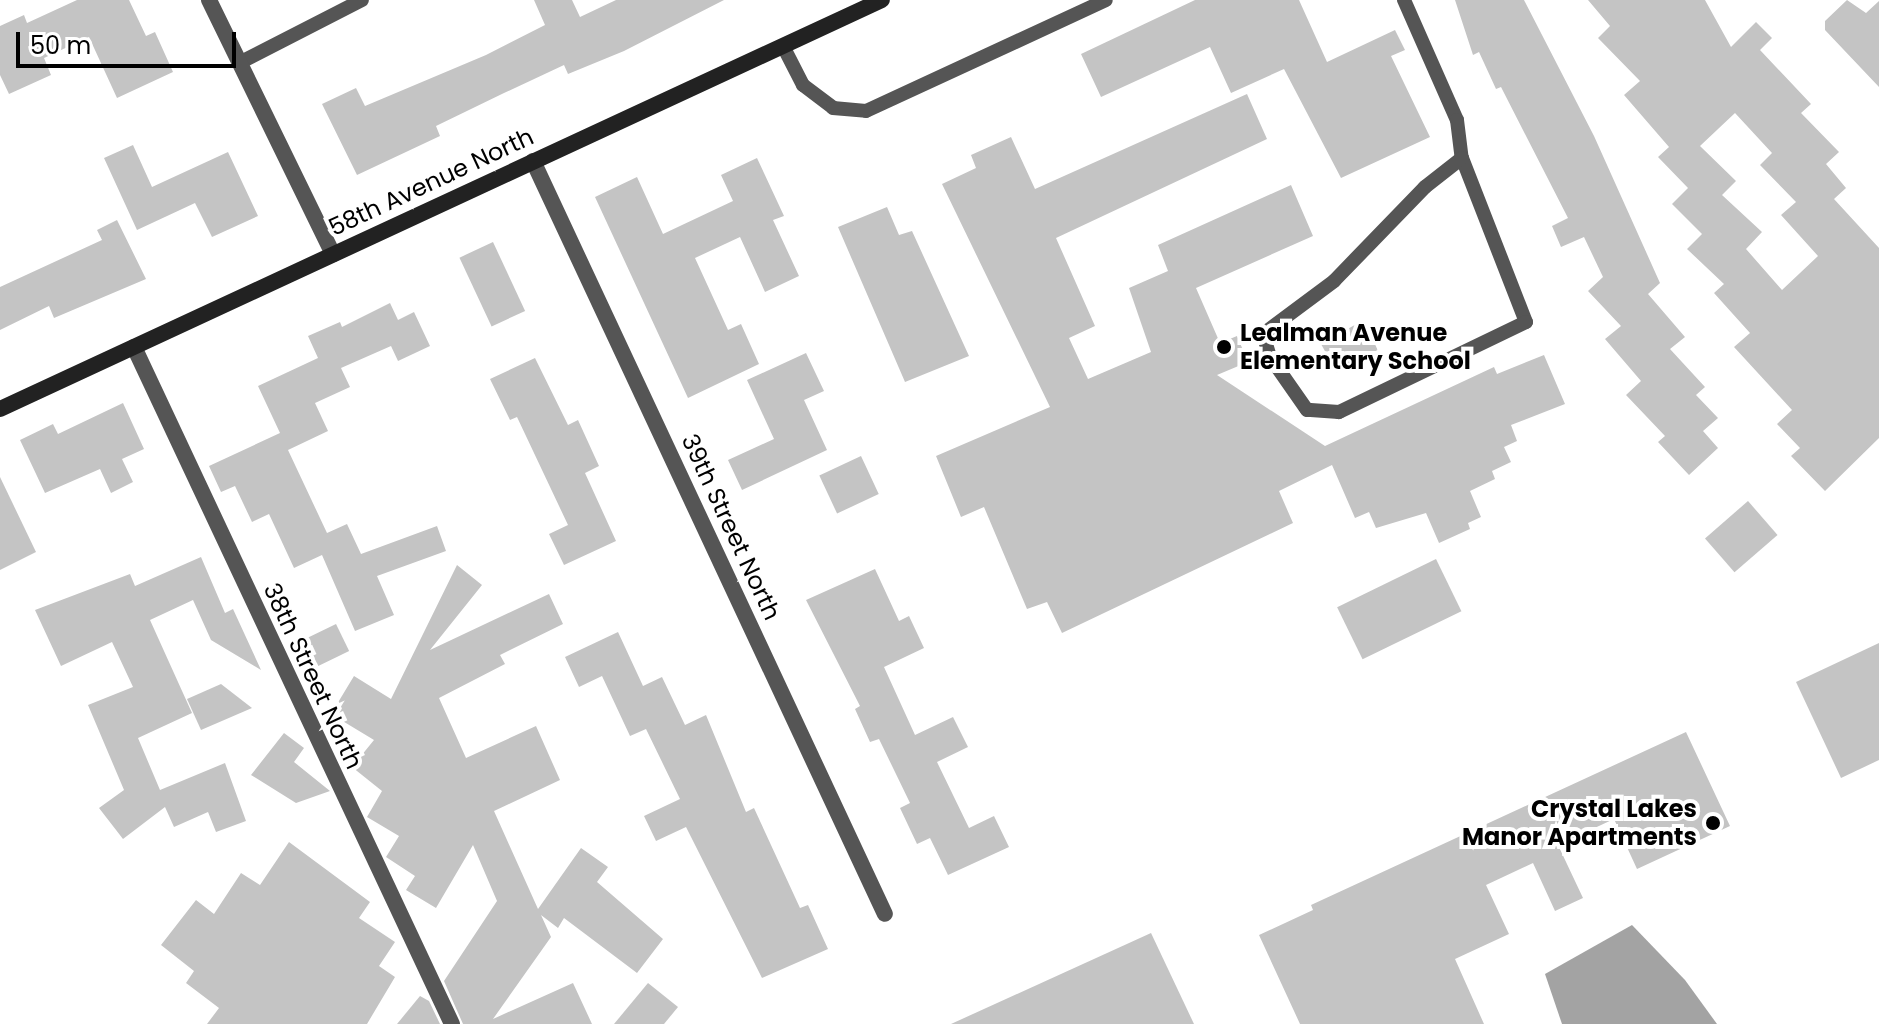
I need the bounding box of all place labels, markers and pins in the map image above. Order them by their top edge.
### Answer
place label: Lealman Avenue Elementary School [1240,319,1471,375]
marker: Lealman Avenue Elementary School [1215,338,1233,356]
place label: Crystal Lakes Manor Apartments [1462,795,1697,851]
marker: Crystal Lakes Manor Apartments [1704,814,1722,832]

